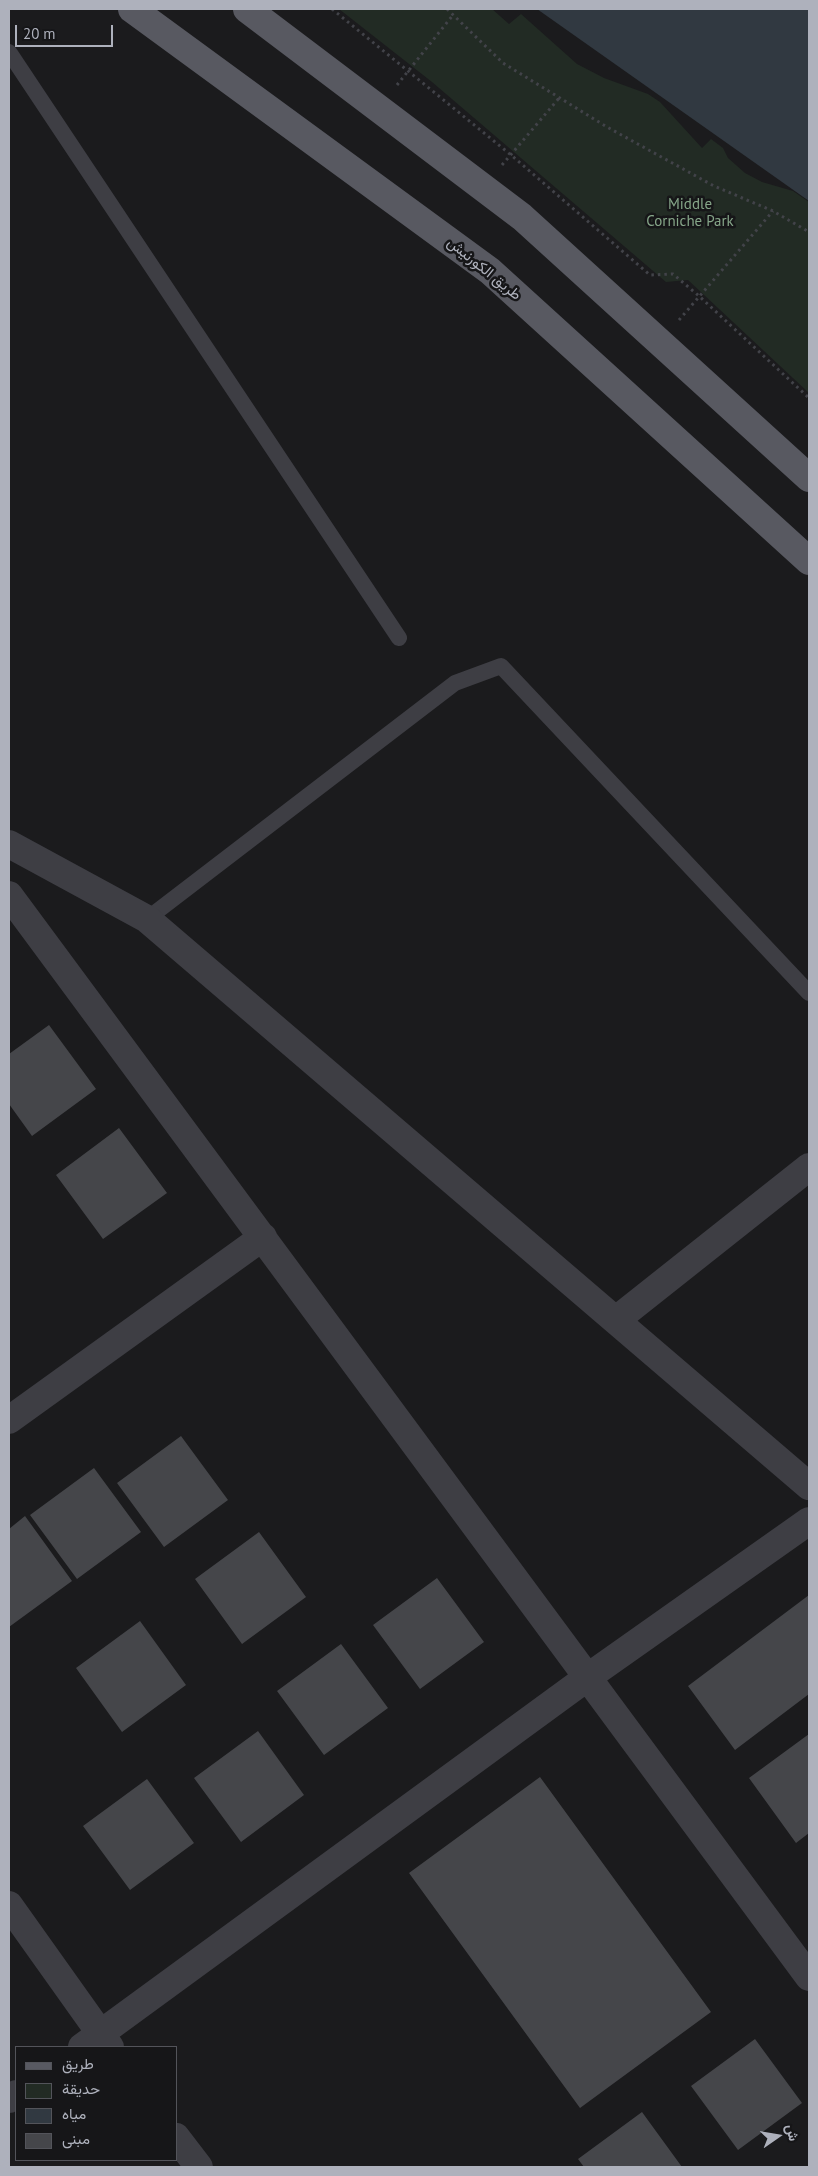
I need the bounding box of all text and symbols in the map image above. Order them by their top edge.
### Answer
scale bar [18,15,115,47]
text: 20 m [23,24,56,43]
park label: Middle Corniche Park [646,196,734,231]
street label: طريق الكورنيش [443,234,525,304]
legend [15,2046,178,2161]
text: طريق [62,2054,94,2073]
text: حديقة [62,2079,100,2098]
text: مياه [62,2104,86,2123]
north arrow [753,2111,803,2161]
text: ش [782,2122,803,2143]
text: مبنى [62,2129,90,2148]

